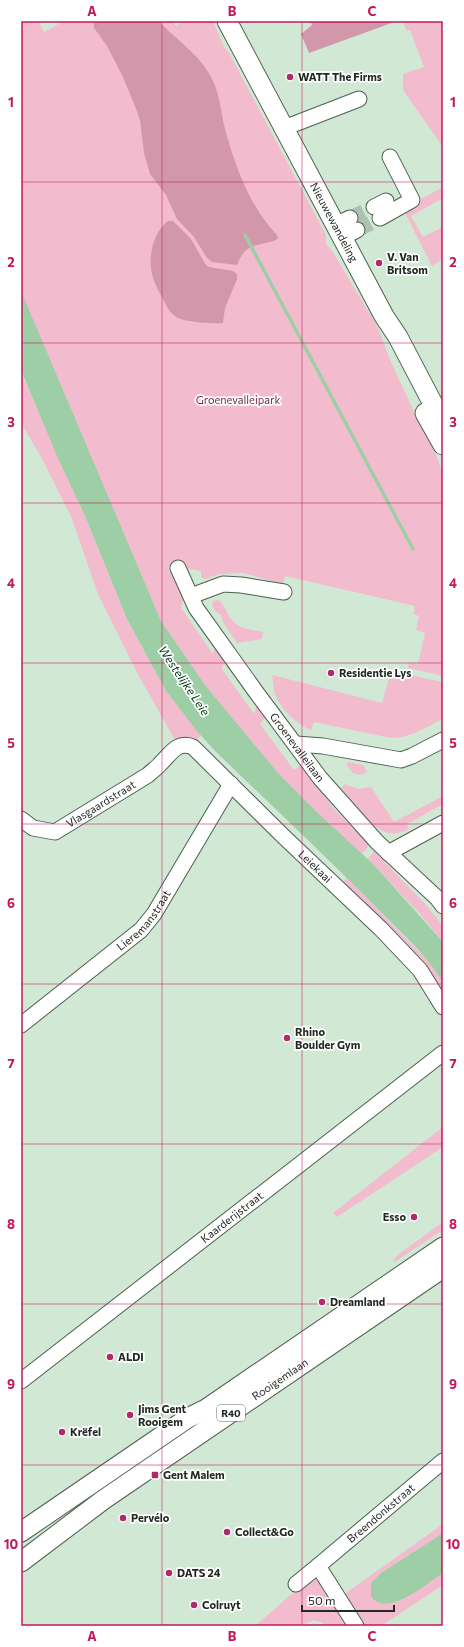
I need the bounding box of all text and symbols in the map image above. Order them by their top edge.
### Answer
text: A [87,3,97,19]
text: B [228,3,237,19]
text: C [368,3,377,19]
place label: WATT The Firms [298,70,382,83]
marker: WATT The Firms [285,72,295,82]
text: 1 [8,94,14,110]
text: 1 [450,94,456,110]
street label: Nieuwewandeling [308,180,361,264]
place label: V. Van Britsom [387,250,428,276]
text: 2 [7,254,15,270]
text: 2 [449,254,457,270]
marker: V. Van Britsom [374,258,384,268]
park label: Groenevalleipark [196,393,280,406]
text: 3 [7,414,15,430]
text: 3 [449,414,457,430]
text: 4 [7,575,15,591]
text: 4 [449,575,457,591]
water label: Westelijke Leie [156,643,214,719]
place label: Residentie Lys [339,666,411,679]
marker: Residentie Lys [326,668,336,678]
street label: Groenevalleilaan [268,710,327,784]
text: 5 [7,735,15,751]
text: 5 [449,735,457,751]
street label: Vlasgaardstraat [63,777,138,830]
street label: Leiekaai [296,847,335,885]
street label: Lieremanstraat [114,887,173,953]
text: 6 [7,895,15,911]
text: 6 [449,895,457,911]
place label: Rhino Boulder Gym [295,1025,361,1051]
marker: Rhino Boulder Gym [282,1033,292,1043]
text: 7 [7,1055,15,1071]
text: 7 [449,1055,457,1071]
street label: Kaarderijstraat [198,1188,266,1245]
place label: Esso [383,1210,406,1223]
marker: Esso [409,1212,419,1222]
text: 8 [7,1216,15,1232]
text: 8 [449,1216,457,1232]
place label: Dreamland [330,1295,385,1308]
marker: Dreamland [317,1297,327,1307]
place label: ALDI [118,1350,144,1363]
marker: ALDI [105,1352,115,1362]
street label: Rooigemlaan [249,1355,310,1403]
text: 9 [7,1376,15,1392]
text: 9 [449,1376,457,1392]
place label: Jims Gent Rooigem [138,1402,187,1428]
road number: R40 [217,1405,245,1421]
marker: Jims Gent Rooigem [125,1410,135,1420]
place label: Krëfel [70,1425,101,1438]
marker: Krëfel [57,1427,67,1437]
place label: Gent Malem [163,1468,225,1481]
marker: Gent Malem [150,1470,160,1480]
street label: Breendonkstraat [344,1480,417,1545]
place label: Pervélo [131,1511,170,1524]
marker: Pervélo [118,1513,128,1523]
place label: Collect&Go [235,1525,294,1538]
marker: Collect&Go [222,1527,232,1537]
text: 10 [4,1536,19,1552]
text: 10 [446,1536,461,1552]
place label: DATS 24 [177,1566,221,1579]
marker: DATS 24 [164,1568,174,1578]
scale bar [302,1587,394,1613]
text: 50 m [308,1593,336,1607]
place label: Colruyt [202,1598,241,1611]
marker: Colruyt [189,1600,199,1610]
text: A [87,1628,97,1644]
text: B [228,1628,237,1644]
text: C [368,1628,377,1644]

